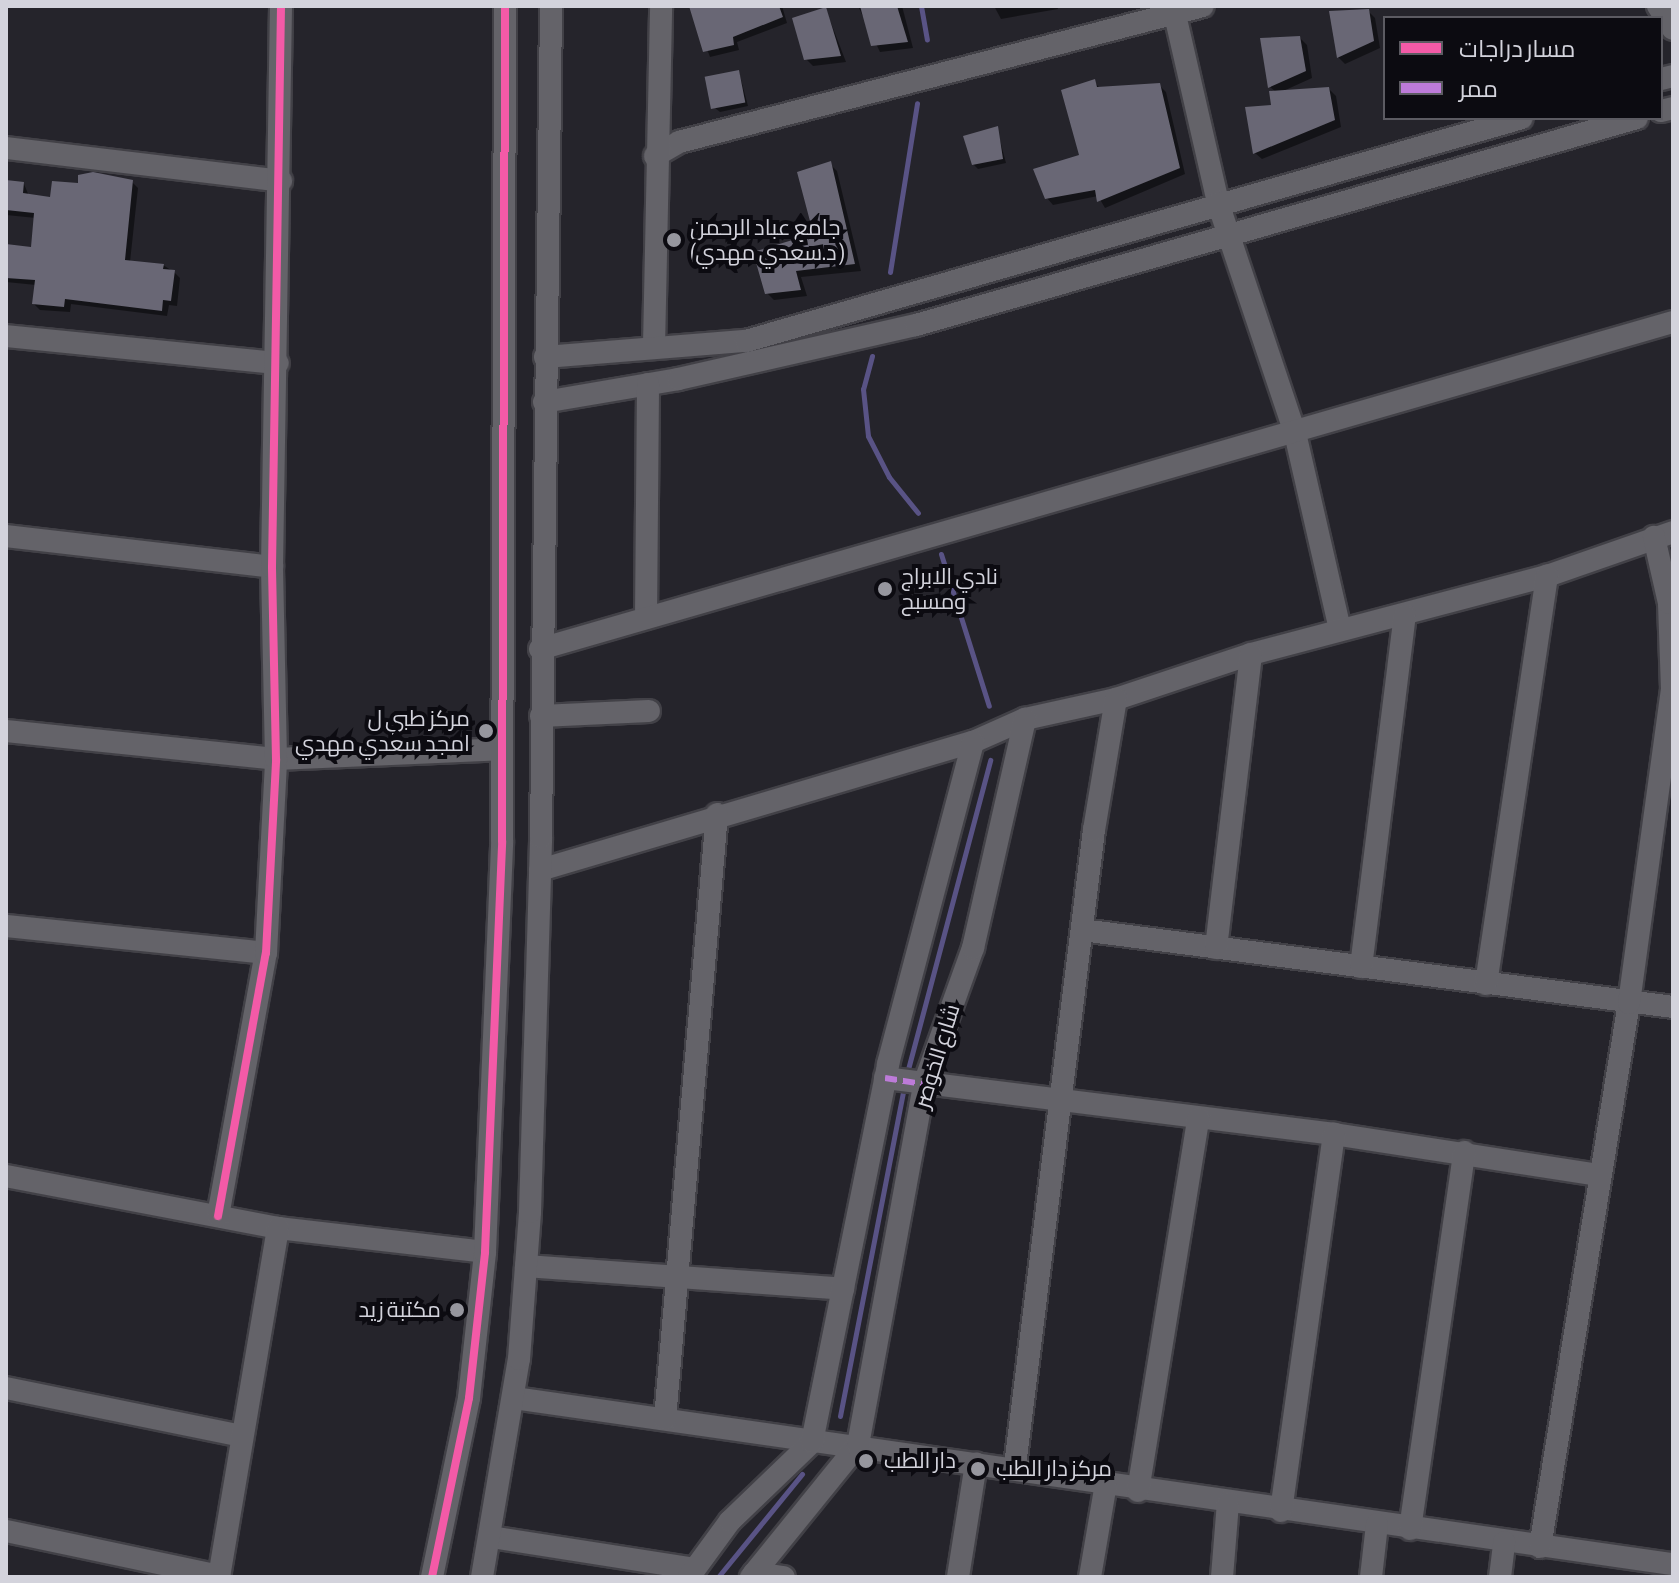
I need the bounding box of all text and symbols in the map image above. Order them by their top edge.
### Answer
legend [1383,16,1663,120]
text: مسار دراجات [1459,35,1575,62]
text: ممر [1459,75,1498,102]
place label: جامع عباد الرحمن (د.سعدي مهدي ) [690,214,845,266]
marker: جامع عباد الرحمن (د.سعدي مهدي ) [665,231,683,249]
place label: نادي الابراج ومسبح [901,563,998,614]
marker: نادي الابراج ومسبح [876,580,894,598]
place label: مركز طبي ل امجد سعدي مهدي [295,705,470,756]
marker: مركز طبي ل امجد سعدي مهدي [477,722,495,740]
street label: شارع الخوصر [909,1001,965,1111]
place label: مكتبة زيد [359,1297,441,1323]
marker: مكتبة زيد [448,1301,466,1319]
place label: دار الطب [884,1448,956,1474]
marker: دار الطب [855,1450,877,1472]
place label: مركز دار الطب [996,1456,1112,1482]
marker: مركز دار الطب [967,1458,989,1480]

